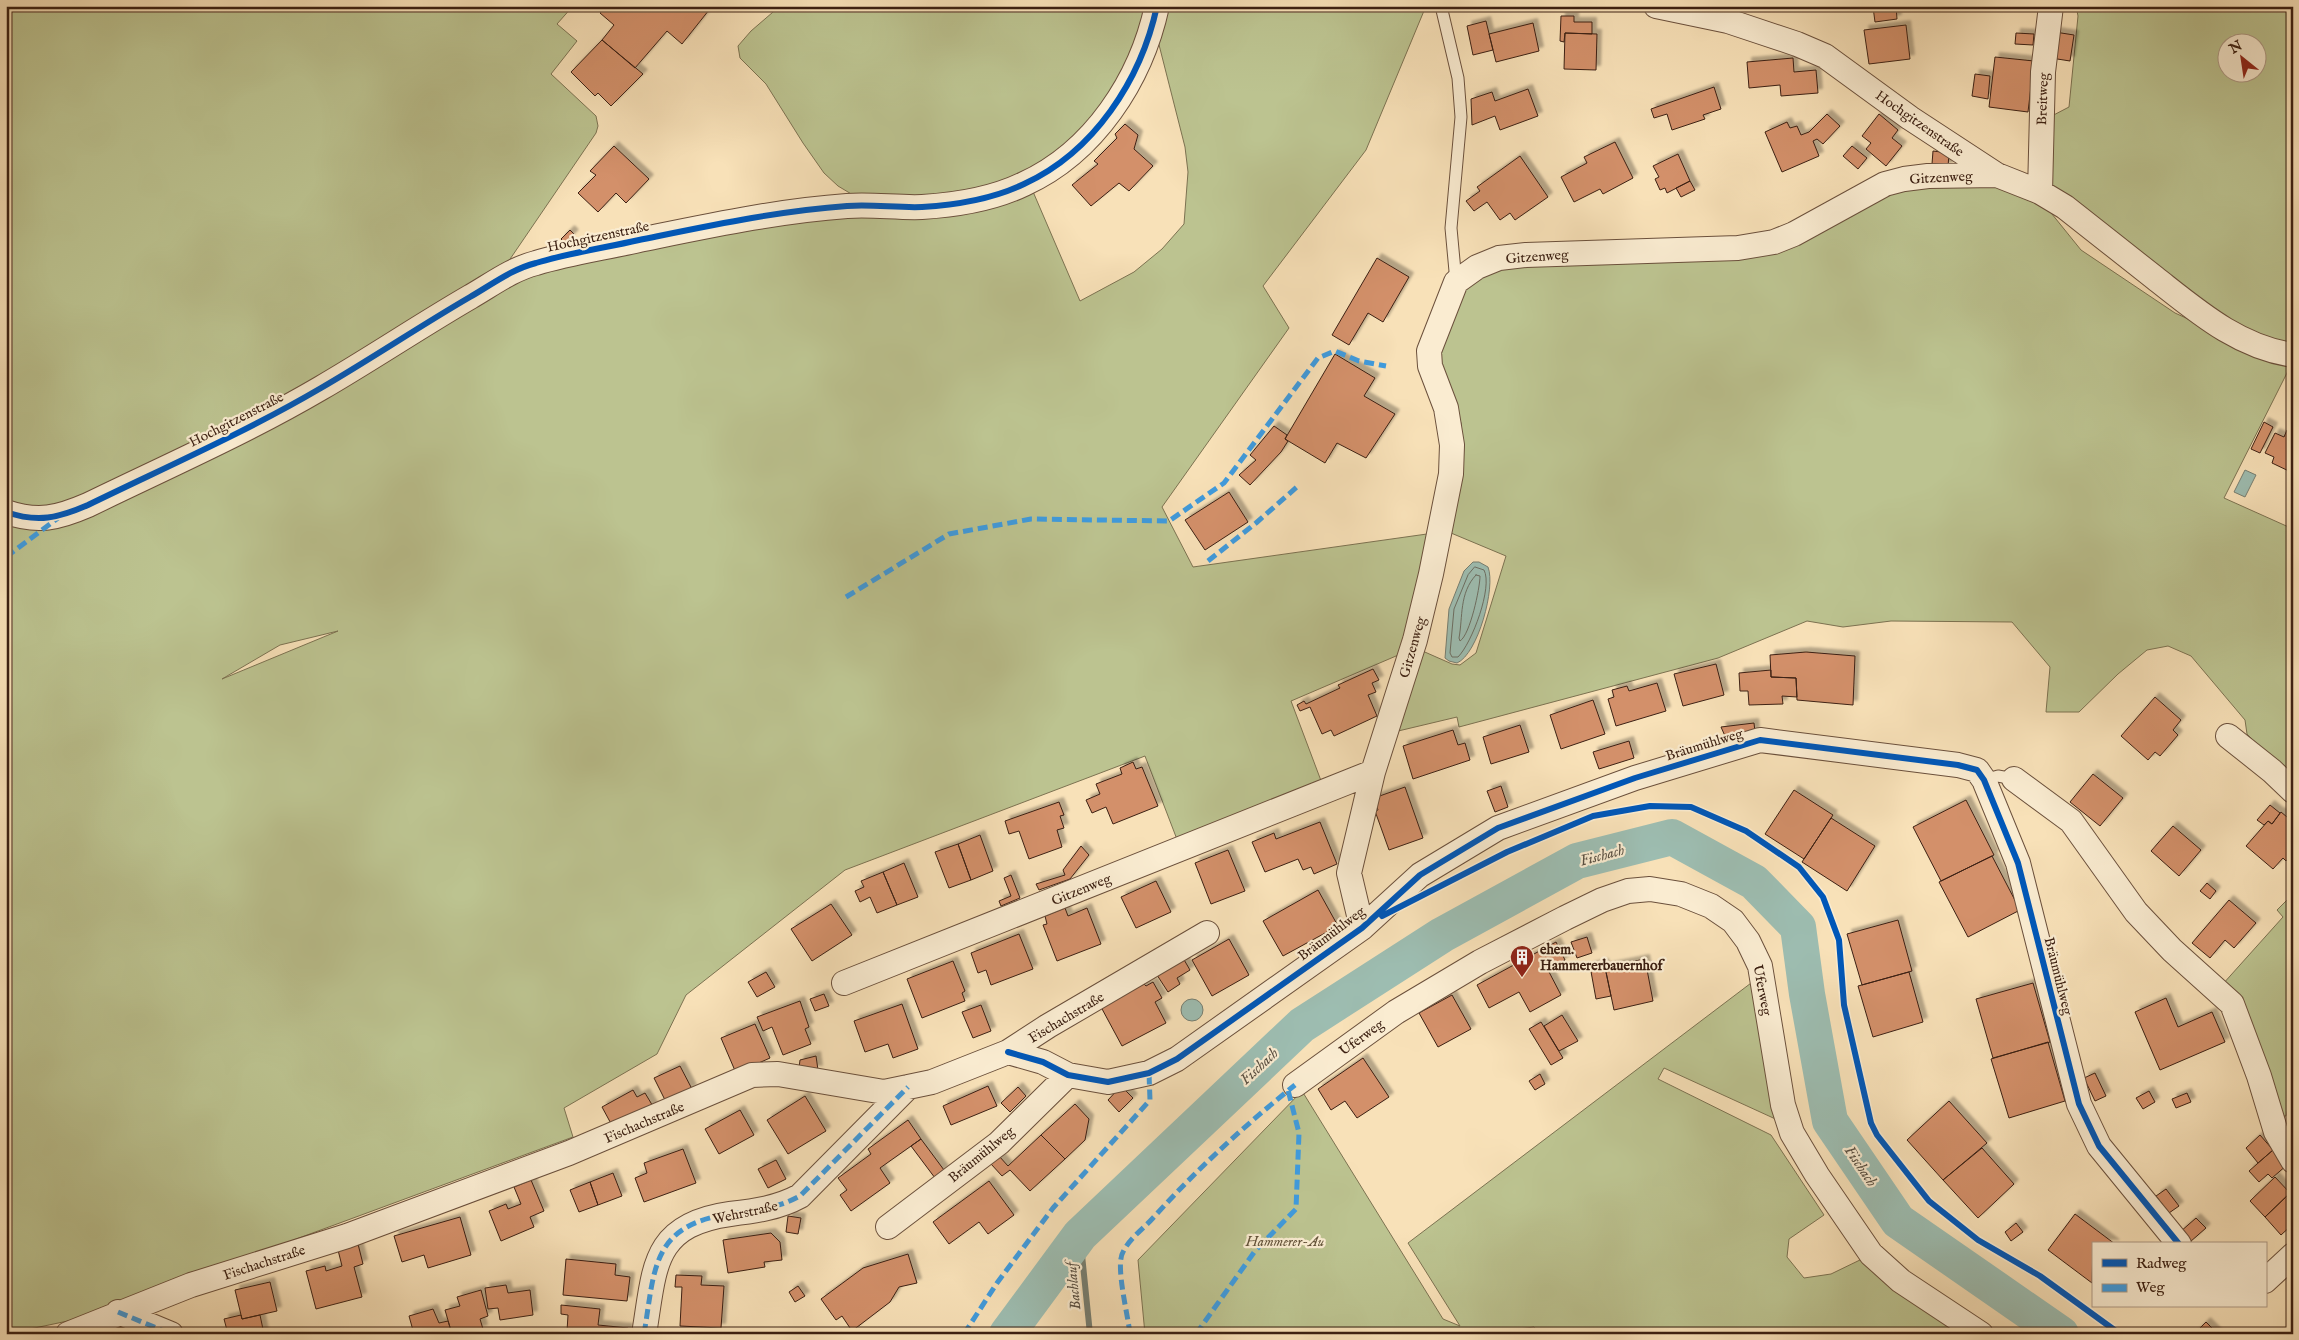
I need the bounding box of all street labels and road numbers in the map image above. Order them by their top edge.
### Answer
street label: Breitweg [2033,72,2053,126]
street label: Hochgitzenstraße [1872,87,1968,161]
street label: Gitzenweg [1909,167,1973,189]
street label: Hochgitzenstraße [546,217,651,257]
street label: Gitzenweg [1505,246,1570,268]
street label: Hochgitzenstraße [186,388,287,451]
street label: Gitzenweg [1396,614,1430,680]
street label: Bräumühlweg [1663,725,1745,765]
street label: Gitzenweg [1049,870,1114,910]
street label: Bräumühlweg [1294,902,1369,965]
street label: Bräumühlweg [2040,935,2077,1018]
street label: Uferweg [1748,963,1776,1017]
street label: Fischachstraße [1025,988,1108,1047]
street label: Uferweg [1336,1015,1388,1060]
street label: Fischachstraße [602,1098,688,1148]
street label: Bräumühlweg [945,1122,1019,1187]
street label: Wehrstraße [711,1197,780,1229]
street label: Fischachstraße [221,1241,308,1285]

